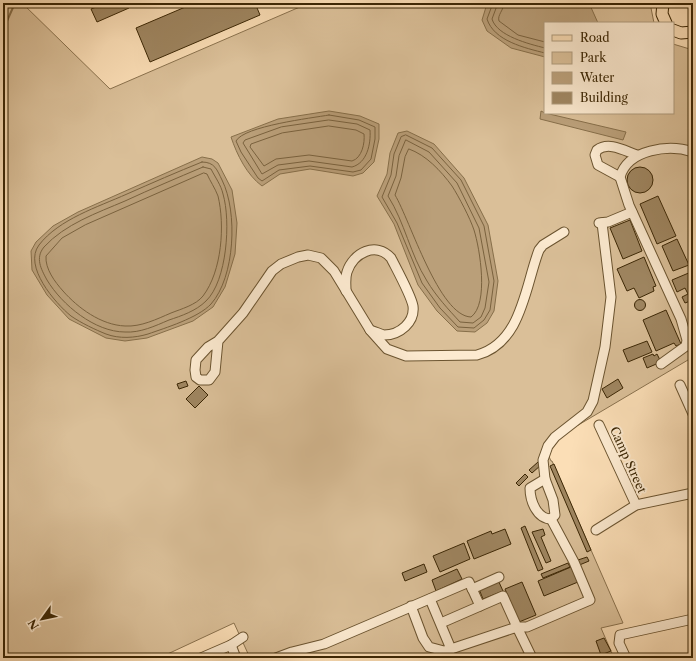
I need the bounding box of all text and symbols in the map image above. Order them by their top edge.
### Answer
legend [544,22,674,114]
text: Road [580,30,610,45]
text: Park [580,50,607,65]
text: Water [579,70,614,85]
text: Building [580,90,628,105]
street label: Camp Street [607,424,650,496]
north arrow [22,599,62,639]
text: N [25,616,42,632]

